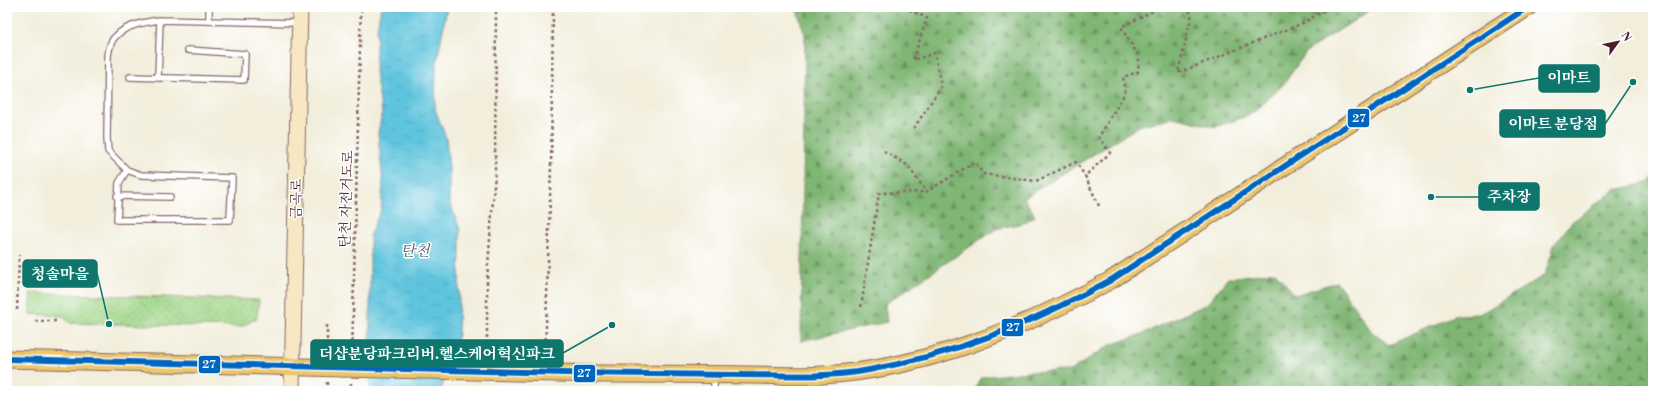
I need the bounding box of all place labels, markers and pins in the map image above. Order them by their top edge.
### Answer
callout: 이마트 [1539,65,1599,92]
callout: 이마트 분당점 [1500,110,1605,137]
callout: 주차장 [1479,183,1539,210]
callout: 청솔마을 [23,260,97,287]
callout: 더샵분당파크리버.헬스케어혁신파크 [311,340,563,367]

